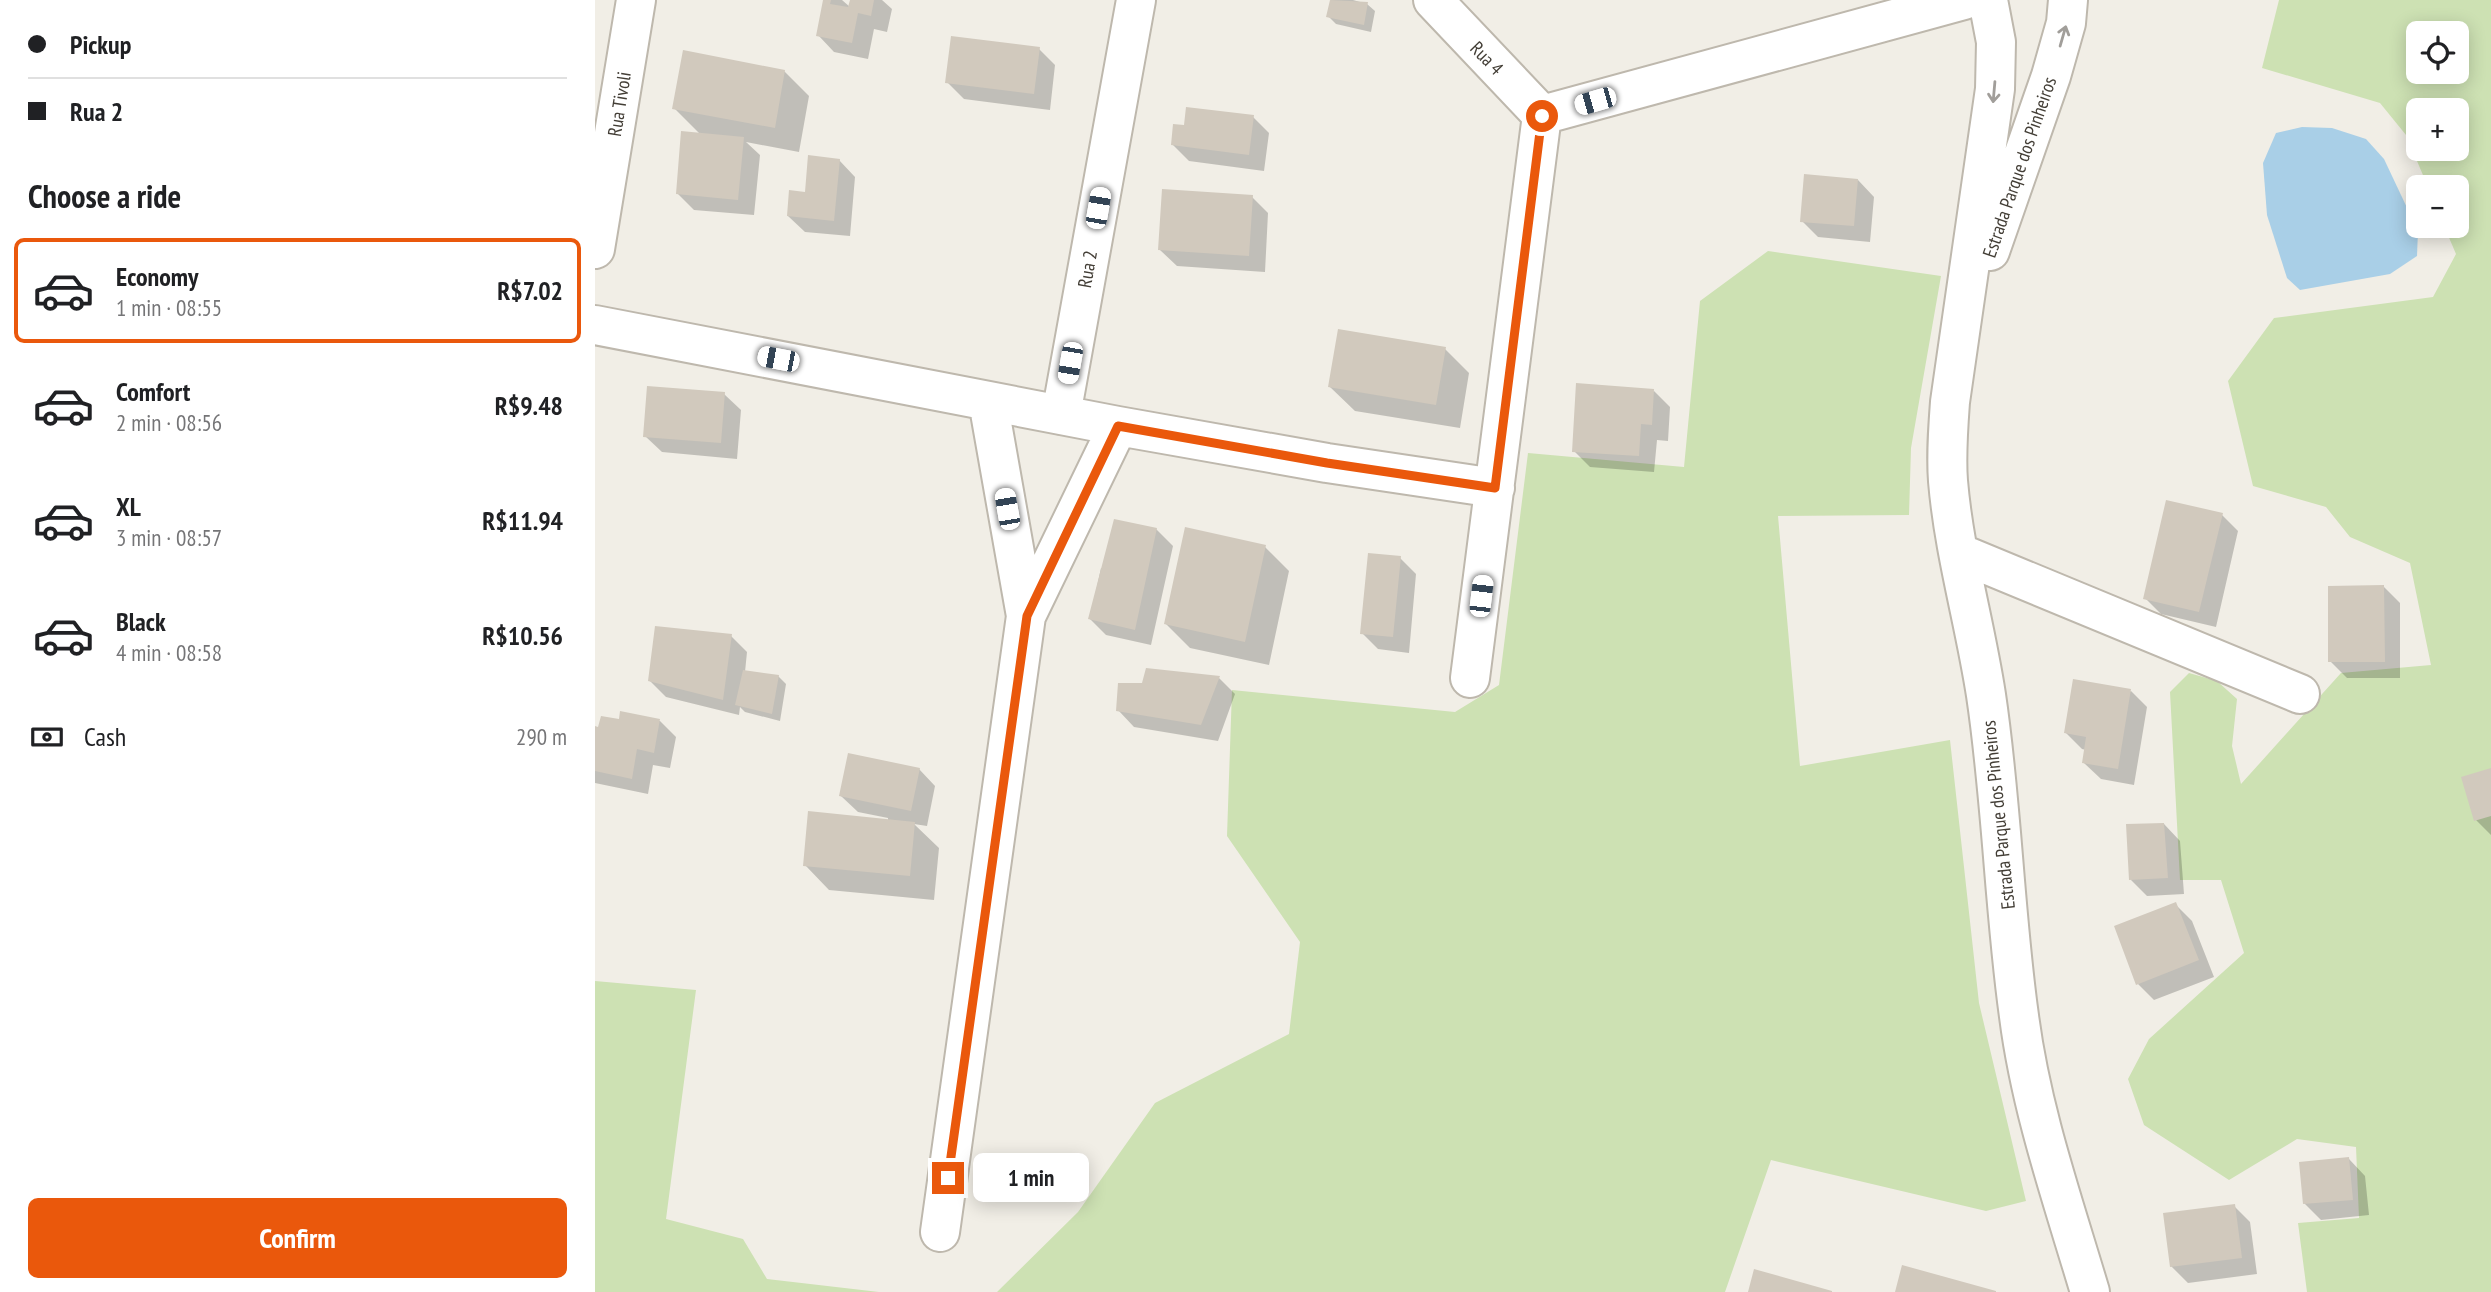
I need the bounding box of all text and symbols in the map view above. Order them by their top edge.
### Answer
map controls [2406,21,2469,238]
button: locate [2406,21,2469,84]
one-way arrow [2057,25,2070,47]
text: Pickup [70,28,131,61]
street label: Rua 4 [1465,36,1509,80]
street label: Rua Tivoli [602,70,636,138]
street label: Estrada Parque dos Pinheiros [1977,73,2061,261]
one-way arrow [1987,80,2000,103]
car [1572,85,1619,117]
text: Rua 2 [70,95,123,128]
button: + [2406,98,2469,161]
route start [1526,100,1558,132]
text: Choose a ride [28,175,181,217]
button: − [2406,175,2469,238]
car [1085,185,1112,231]
street label: Rua 2 [1072,248,1102,290]
icon: car [32,259,95,322]
text: Economy [116,260,198,293]
text: R$7.02 [497,274,563,307]
text: 1 min · 08:55 [116,293,222,322]
car [1057,340,1084,386]
car [756,345,801,373]
icon: car [32,374,95,437]
text: Comfort [116,375,190,408]
text: R$9.48 [495,389,563,422]
text: 2 min · 08:56 [116,408,222,437]
car [994,486,1021,532]
icon: car [32,489,95,552]
text: XL [116,490,141,523]
text: R$11.94 [482,504,563,537]
text: 3 min · 08:57 [116,523,222,552]
car [1469,574,1494,618]
icon: car [32,604,95,667]
text: Black [116,605,166,638]
text: R$10.56 [482,619,563,652]
text: 4 min · 08:58 [116,638,222,667]
icon: cash [28,718,66,756]
street label: Estrada Parque dos Pinheiros [1976,719,2020,911]
text: Cash [84,720,126,753]
text: 290 m [516,722,567,751]
callout: 1 min [973,1154,1088,1202]
route end [932,1162,964,1194]
text: 1 min [1008,1163,1054,1192]
button: Confirm [28,1198,567,1278]

